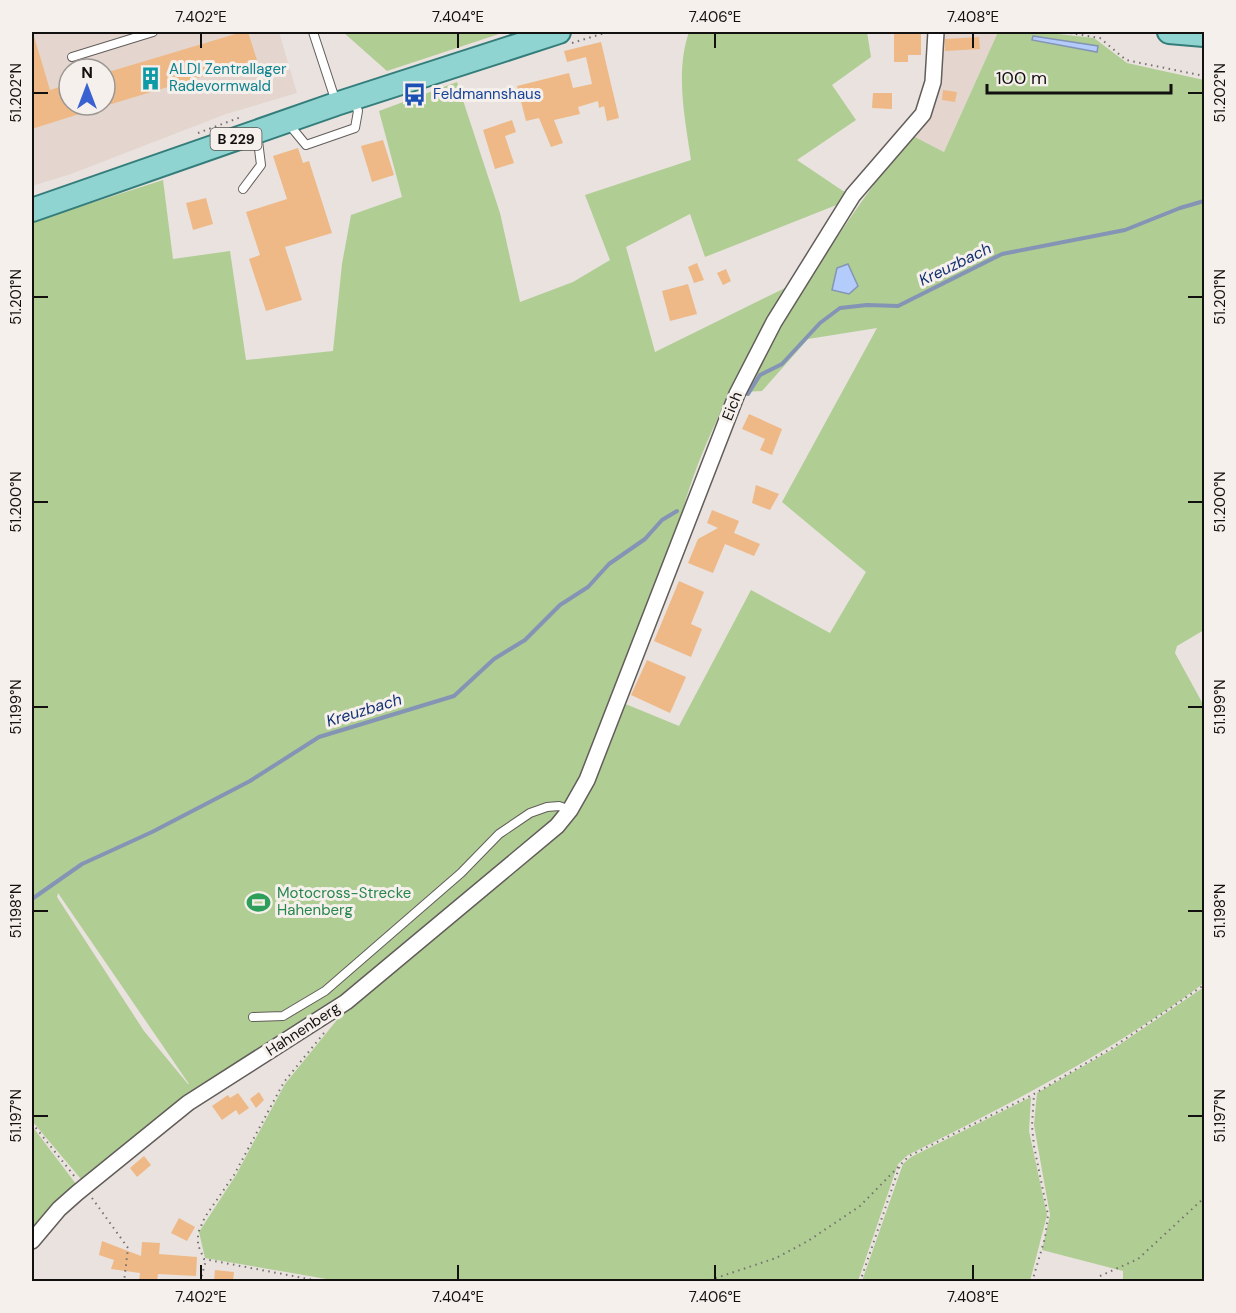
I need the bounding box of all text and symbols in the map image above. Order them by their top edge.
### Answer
text: 7.402°E [175,7,227,27]
text: 7.404°E [432,7,484,27]
text: 7.406°E [689,7,741,27]
text: 7.408°E [947,7,999,27]
north arrow [57,57,117,117]
scale bar [987,57,1172,95]
place label: ALDI Zentrallager Radevormwald [169,59,287,96]
text: N [81,62,93,83]
text: 51.202°N [6,63,26,123]
text: 51.202°N [1210,63,1230,123]
building icon: ALDI Zentrallager Radevormwald [138,65,164,91]
text: 100 m [996,66,1047,90]
bus stop icon: Feldmannshaus [402,81,428,107]
place label: Feldmannshaus [433,84,541,104]
road number: B 229 [210,128,262,150]
water label: Kreuzbach [915,237,995,291]
text: 51.201°N [6,269,26,325]
text: 51.201°N [1210,269,1230,325]
street label: Eich [717,389,747,423]
text: 51.200°N [6,471,26,533]
text: 51.200°N [1210,471,1230,533]
text: 51.199°N [6,679,26,735]
text: 51.199°N [1210,679,1230,735]
water label: Kreuzbach [324,689,404,731]
place label: Motocross-Strecke Hahenberg [277,883,411,920]
text: 51.198°N [6,884,26,938]
text: 51.198°N [1210,884,1230,938]
sports icon: Motocross-Strecke Hahenberg [246,889,272,915]
street label: Hahnenberg [262,998,344,1060]
text: 51.197°N [6,1089,26,1143]
text: 51.197°N [1210,1089,1230,1143]
text: 7.402°E [175,1287,227,1307]
text: 7.404°E [432,1287,484,1307]
text: 7.406°E [689,1287,741,1307]
text: 7.408°E [947,1287,999,1307]

